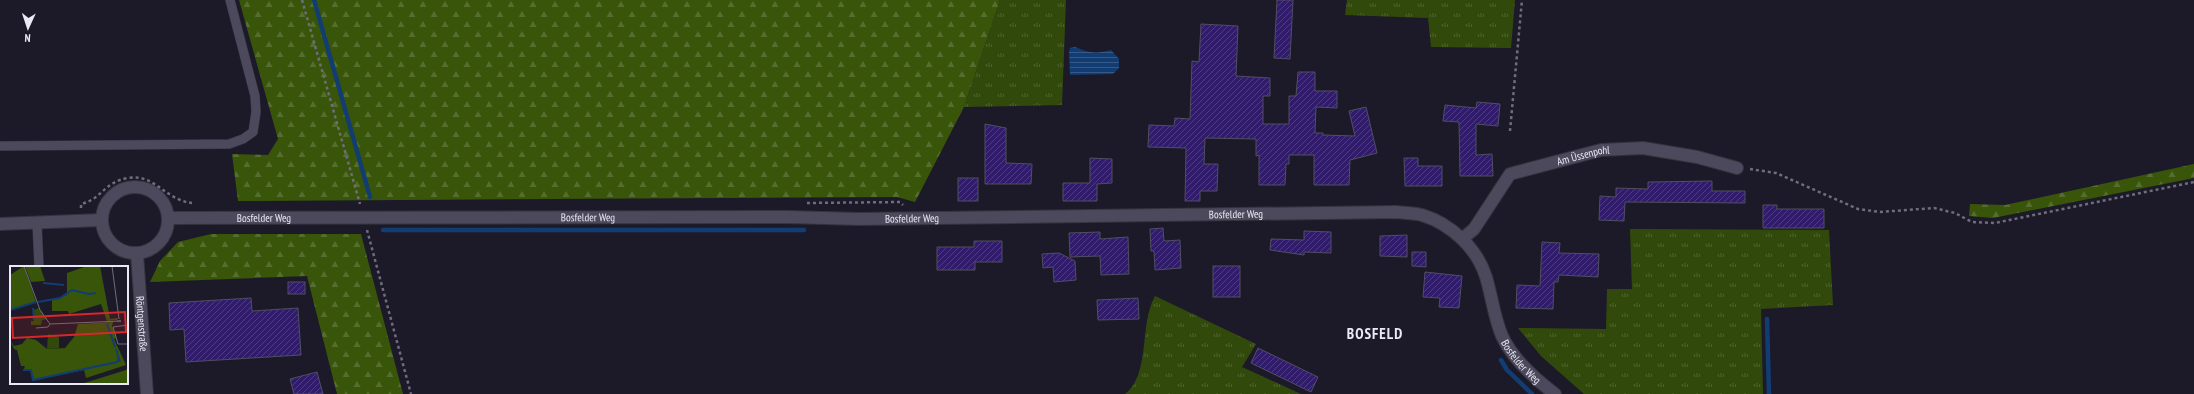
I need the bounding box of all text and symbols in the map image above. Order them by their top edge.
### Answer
north arrow [8,8,48,48]
text: N [24,31,31,45]
street label: Am Üssenpohl [1555,143,1610,168]
street label: Bosfelder Weg [1209,207,1263,221]
street label: Bosfelder Weg [561,210,615,224]
street label: Bosfelder Weg [237,211,291,225]
street label: Bosfelder Weg [885,211,939,226]
inset map [10,266,128,384]
street label: Röntgenstraße [133,296,151,353]
district label: BOSFELD [1347,324,1403,343]
street label: Bosfelder Weg [1498,337,1544,387]

